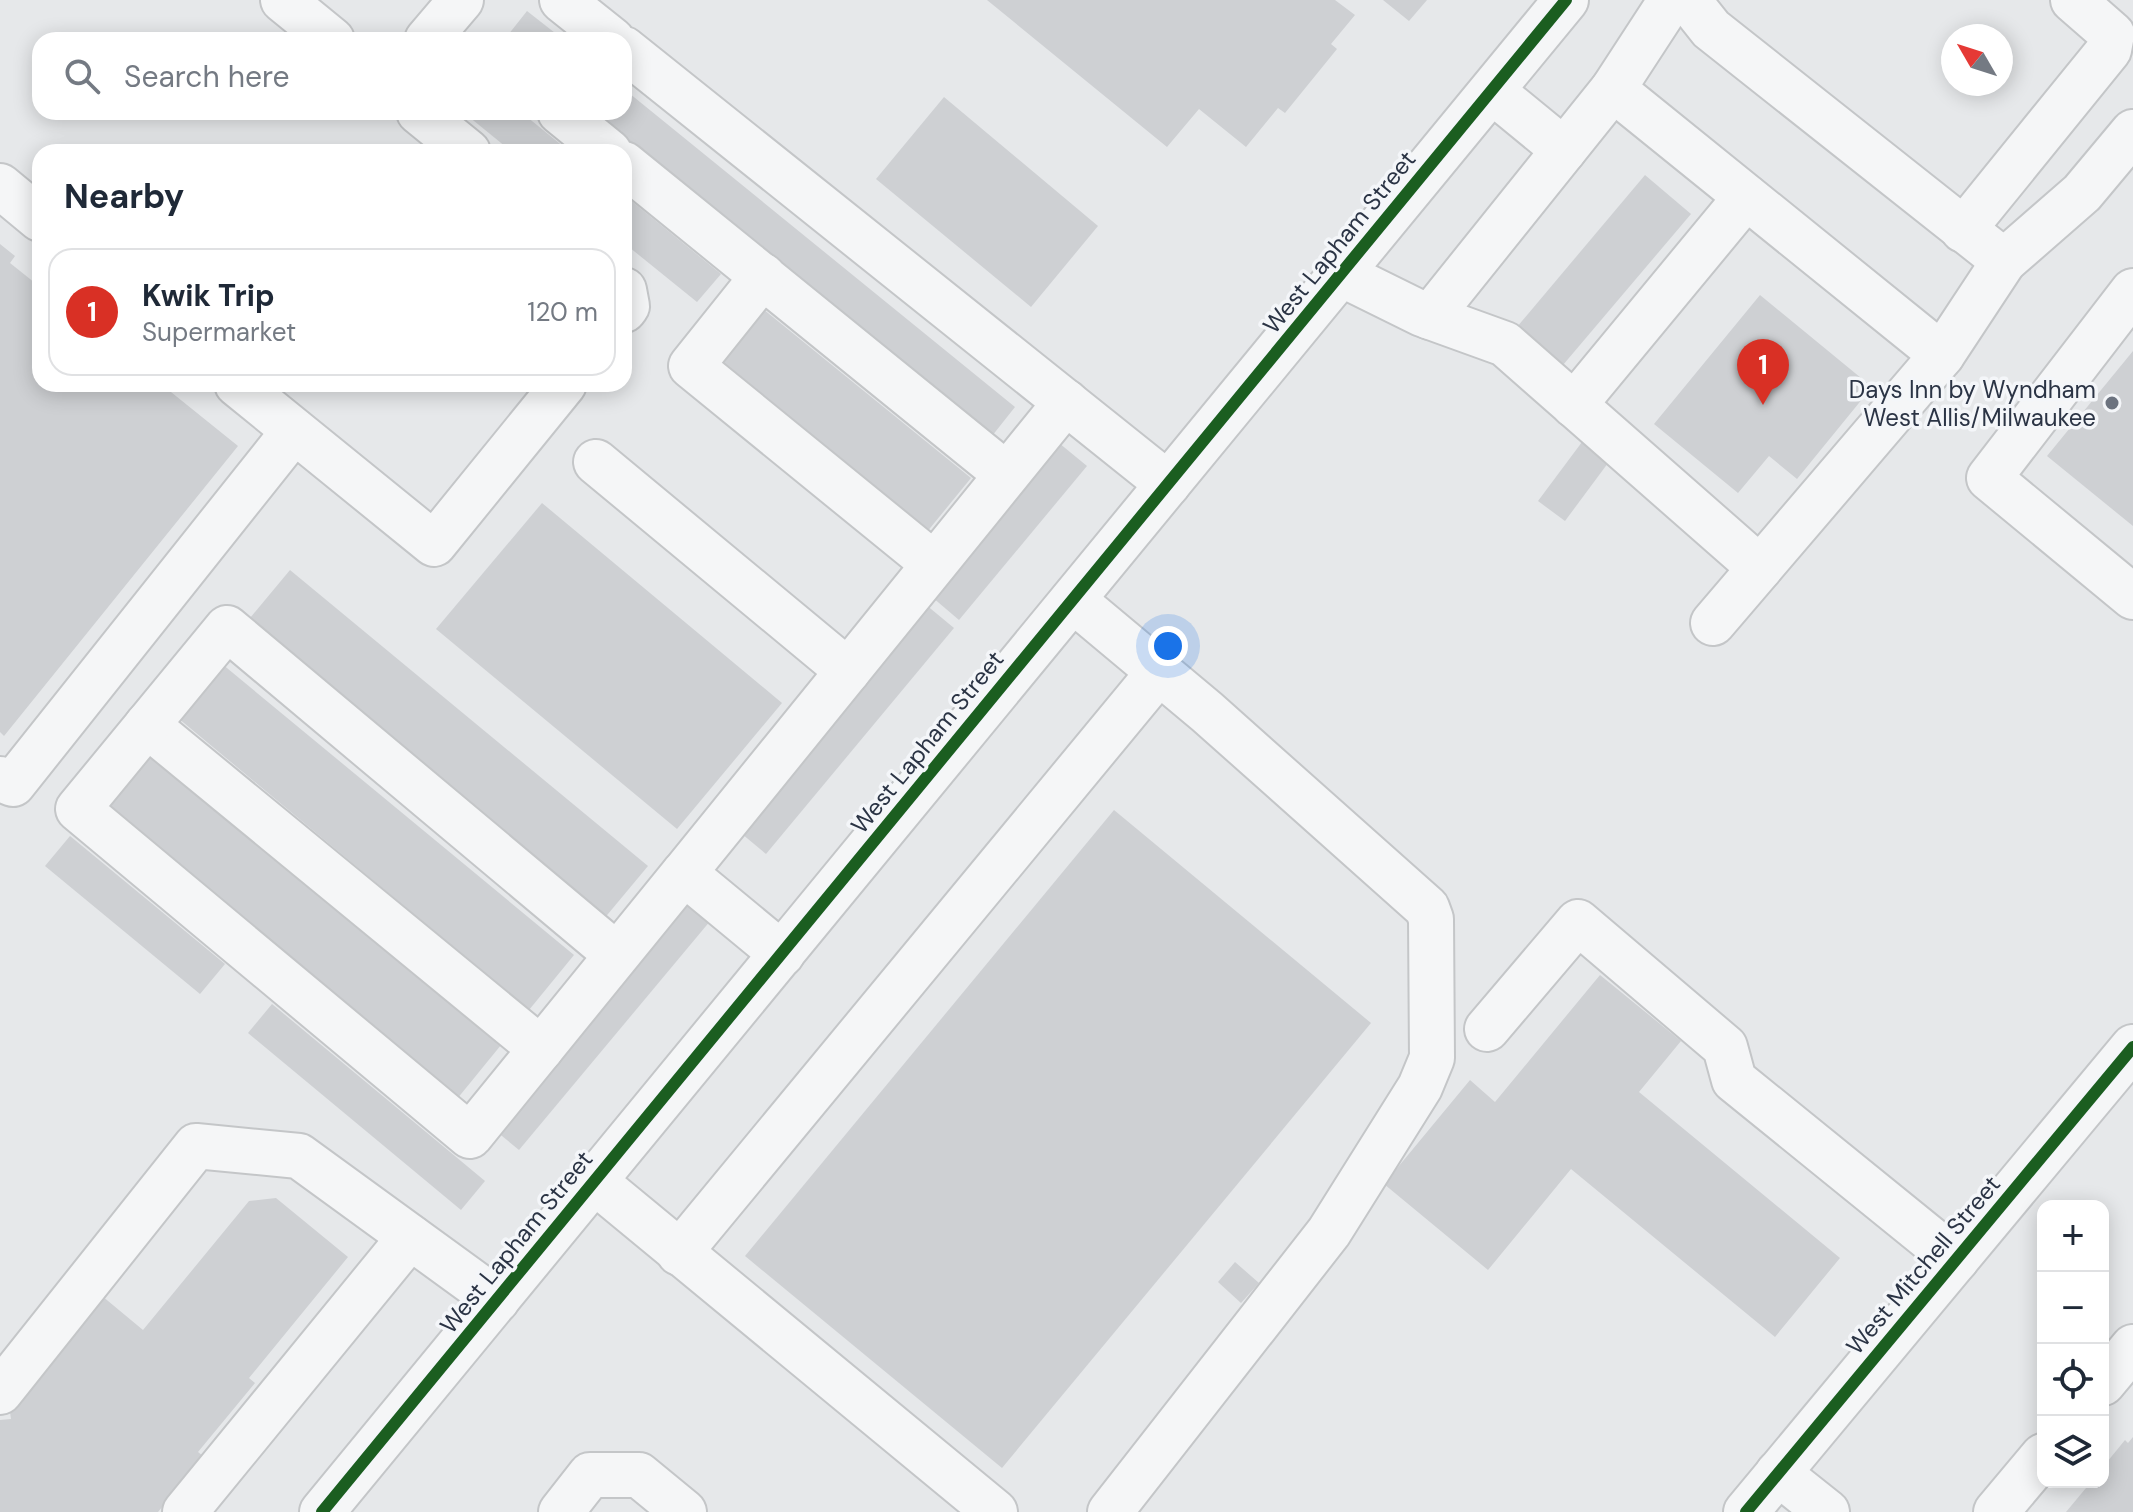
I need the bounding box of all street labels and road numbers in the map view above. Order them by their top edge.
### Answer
street label: West Lapham Street [1256,144,1422,340]
street label: West Lapham Street [844,644,1010,840]
street label: West Lapham Street [433,1144,599,1340]
street label: West Mitchell Street [1839,1169,2007,1361]

